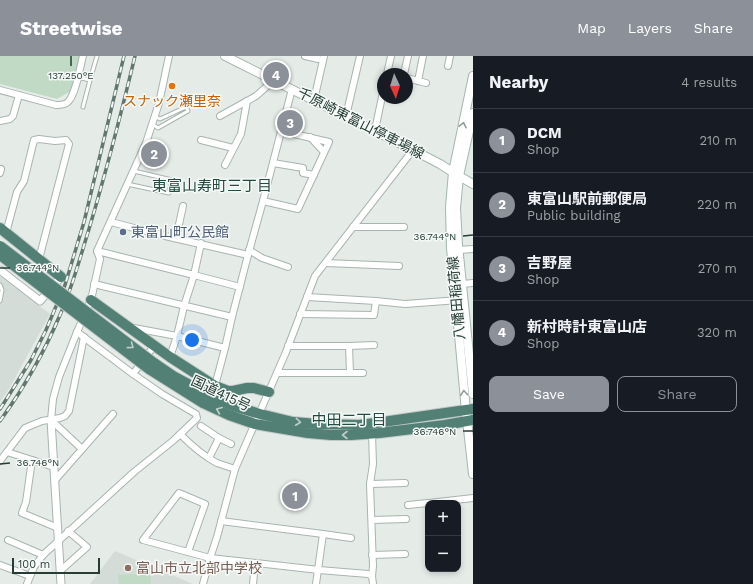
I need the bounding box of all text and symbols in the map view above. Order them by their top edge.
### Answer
text: Streetwise [20,17,123,40]
text: Map [577,20,606,36]
text: Layers [628,20,672,36]
text: Share [694,20,733,36]
pin: 4 [263,60,289,90]
north arrow [377,68,413,104]
text: 137.250°E [48,70,94,81]
text: Nearby [489,72,548,92]
text: 4 results [681,75,737,90]
marker: スナック瀬里奈 [167,81,177,91]
street label: 千原崎東富山停車場線 [295,84,427,162]
place label: スナック瀬里奈 [123,93,221,109]
pin: 3 [277,108,303,138]
one-way arrow [458,122,467,128]
text: DCM [527,124,562,142]
text: 1 [499,133,505,148]
text: 210 m [699,133,737,148]
pin: 2 [141,139,167,169]
text: Shop [527,142,559,157]
district label: 東富山寿町三丁目 [152,177,272,195]
text: 東富山駅前郵便局 [527,190,647,208]
text: 2 [498,197,506,212]
text: 220 m [697,197,737,212]
text: Public building [527,208,620,223]
place label: 東富山町公民館 [131,224,229,240]
marker: 東富山町公民館 [118,227,128,237]
text: 36.744°N [414,231,456,242]
text: 吉野屋 [527,254,572,272]
street label: 八幡田稲荷線 [444,255,468,341]
text: 3 [498,261,506,276]
text: 270 m [698,261,737,276]
text: 36.744°N [17,262,59,273]
text: Shop [527,272,559,287]
text: 新村時計東富山店 [527,318,647,336]
text: 4 [498,325,506,340]
text: 320 m [697,325,737,340]
your location [182,330,202,350]
text: Shop [527,336,559,351]
one-way arrow [127,341,134,348]
street label: 国道415号 [189,372,253,414]
button: Save [489,376,609,412]
button: Share [617,376,737,412]
one-way arrow [460,390,469,396]
one-way arrow [215,407,223,415]
district label: 中田二丁目 [311,411,387,429]
one-way arrow [295,417,301,426]
text: 36.746°N [414,426,456,437]
one-way arrow [342,431,348,439]
text: 36.746°N [17,457,59,468]
pin: 1 [282,481,308,511]
map controls [425,500,461,572]
button: + [425,500,461,536]
button: − [425,536,461,572]
scale bar [12,556,100,575]
text: 100 m [18,558,50,571]
place label: 富山市立北部中学校 [136,560,262,576]
marker: 富山市立北部中学校 [123,563,133,573]

